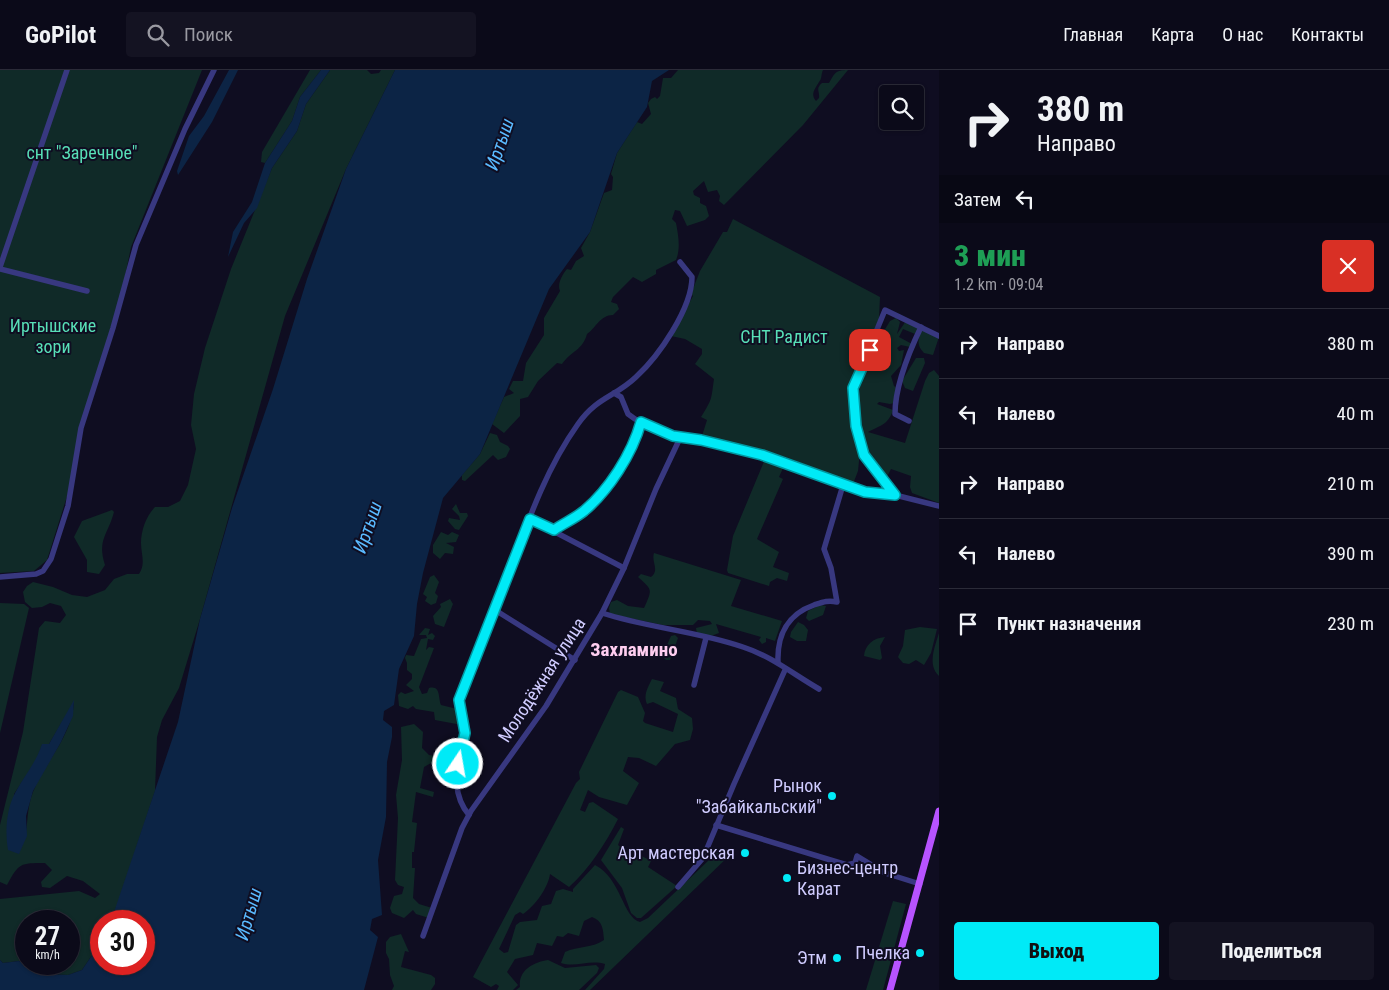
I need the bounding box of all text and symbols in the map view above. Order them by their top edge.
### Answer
search box [126,12,476,57]
text: GoPilot [25,21,96,49]
icon: search [144,21,172,49]
text: Поиск [184,23,233,46]
text: Главная [1063,24,1123,45]
text: Карта [1151,24,1194,45]
text: О нас [1222,24,1263,45]
text: Контакты [1291,24,1364,45]
map controls [879,85,924,130]
button: search [879,85,924,130]
text: 380 m [1037,89,1124,130]
icon: right [954,90,1019,155]
water label: Иртыш [480,115,519,173]
text: Направо [1037,131,1116,156]
park label: снт "Заречное" [26,142,138,163]
icon: left [1011,185,1039,213]
text: Затем [954,188,1001,211]
text: 3 мин [954,238,1026,273]
button: close [1322,240,1374,292]
text: 1.2 km · 09:04 [954,275,1044,294]
park label: Иртышские зори [10,315,96,357]
park label: СНТ Радист [740,326,828,347]
pin [849,329,891,371]
icon: right [954,330,982,358]
text: Направо [997,332,1064,355]
text: 380 m [1327,332,1374,355]
icon: arrive [856,336,884,364]
icon: left [954,400,982,428]
text: Налево [997,402,1055,425]
text: 40 m [1337,402,1374,425]
icon: right [954,470,982,498]
text: Направо [997,472,1064,495]
text: 210 m [1327,472,1374,495]
water label: Иртыш [348,498,387,556]
icon: left [954,540,982,568]
text: Налево [997,542,1055,565]
text: 390 m [1327,542,1374,565]
icon: arrive [954,610,982,638]
text: Пункт назначения [997,612,1141,635]
text: 230 m [1327,612,1374,635]
street label: Молодёжная улица [493,614,590,746]
district label: Захламино [590,638,678,661]
position arrow [431,737,483,789]
place label: Рынок "Забайкальский" [696,775,822,817]
marker: Рынок "Забайкальский" [826,790,838,802]
place label: Арт мастерская [618,842,735,863]
marker: Арт мастерская [739,847,751,859]
place label: Бизнес-центр Карат [797,857,898,899]
marker: Бизнес-центр Карат [781,872,793,884]
water label: Иртыш [230,885,267,943]
speed limit sign: 30 [90,910,155,975]
text: 27 [35,922,60,951]
button: Выход [954,922,1159,980]
button: Поделиться [1169,922,1374,980]
place label: Пчелка [855,942,910,963]
place label: Этм [797,947,827,968]
marker: Пчелка [914,947,926,959]
text: km/h [35,948,60,962]
marker: Этм [831,952,843,964]

